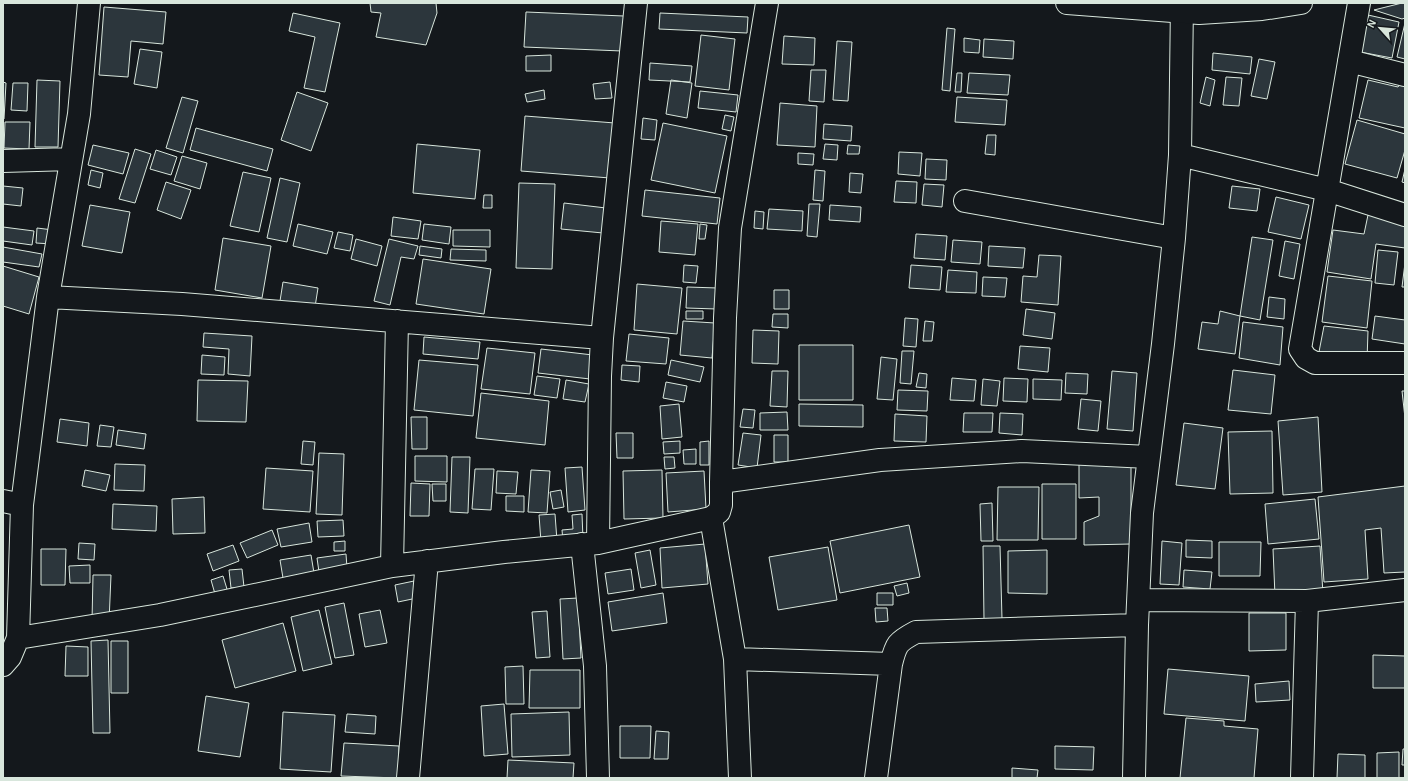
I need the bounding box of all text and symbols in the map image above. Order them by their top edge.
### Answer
north arrow [1360,8,1400,48]
text: N [1365,18,1378,30]

